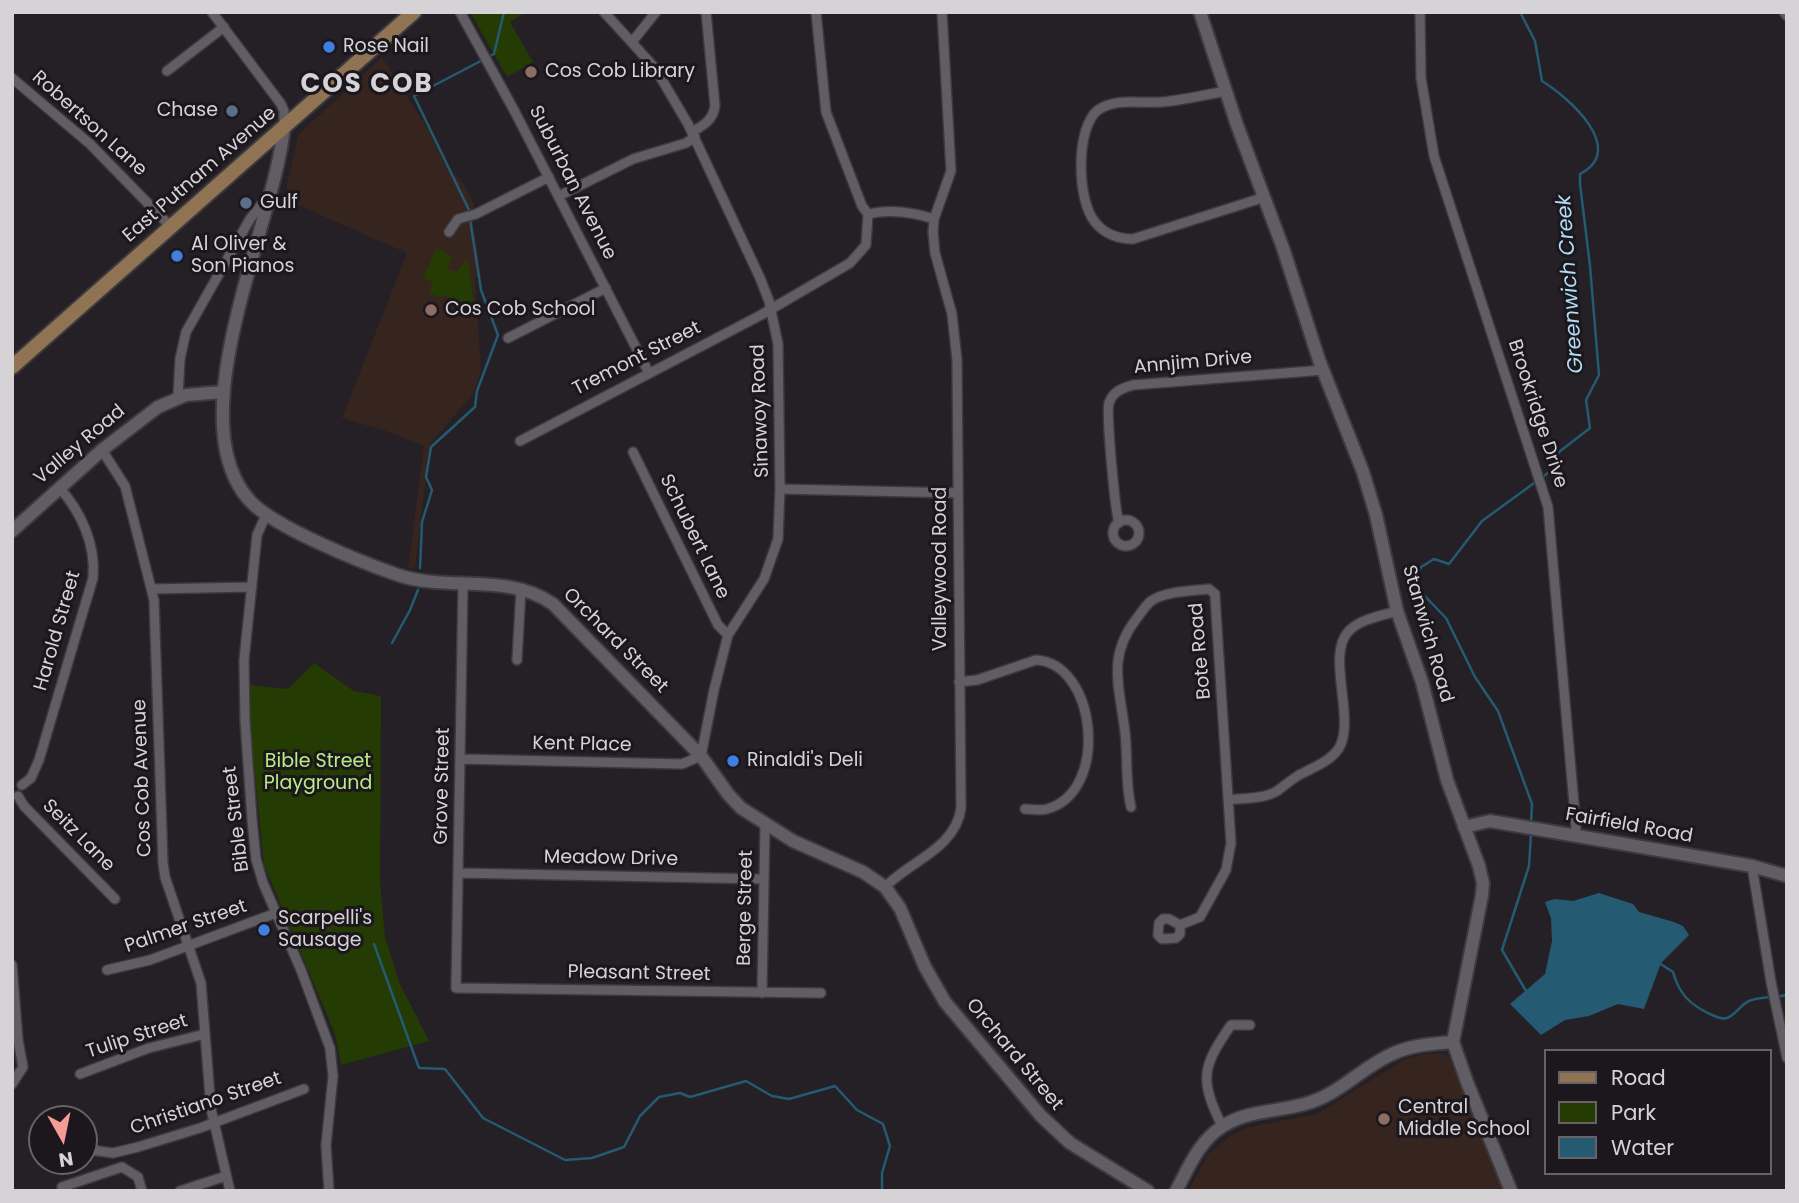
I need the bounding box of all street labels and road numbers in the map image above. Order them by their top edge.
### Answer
street label: Robertson Lane [27,66,151,182]
street label: East Putnam Avenue [119,102,281,248]
street label: Suburban Avenue [523,102,621,264]
street label: Tremont Street [569,317,705,401]
street label: Brookridge Drive [1502,337,1572,491]
street label: Sinawoy Road [747,344,775,478]
street label: Annjim Drive [1133,346,1253,380]
street label: Valley Road [30,400,130,490]
street label: Schubert Lane [654,471,734,603]
street label: Valleywood Road [930,487,952,651]
street label: Stanwich Road [1397,563,1457,705]
street label: Harold Street [30,569,86,693]
street label: Orchard Street [558,584,672,698]
street label: Bote Road [1185,602,1217,700]
street label: Cos Cob Avenue [129,699,157,857]
street label: Grove Street [431,727,455,845]
street label: Kent Place [532,733,632,757]
street label: Bible Street [219,765,255,873]
street label: Seitz Lane [37,795,119,877]
street label: Fairfield Road [1564,804,1694,848]
street label: Meadow Drive [544,846,678,872]
street label: Berge Street [734,850,758,966]
street label: Palmer Street [122,895,250,959]
street label: Pleasant Street [567,961,711,987]
street label: Orchard Street [961,994,1067,1116]
street label: Tulip Street [83,1010,191,1064]
street label: Christiano Street [128,1068,284,1140]

